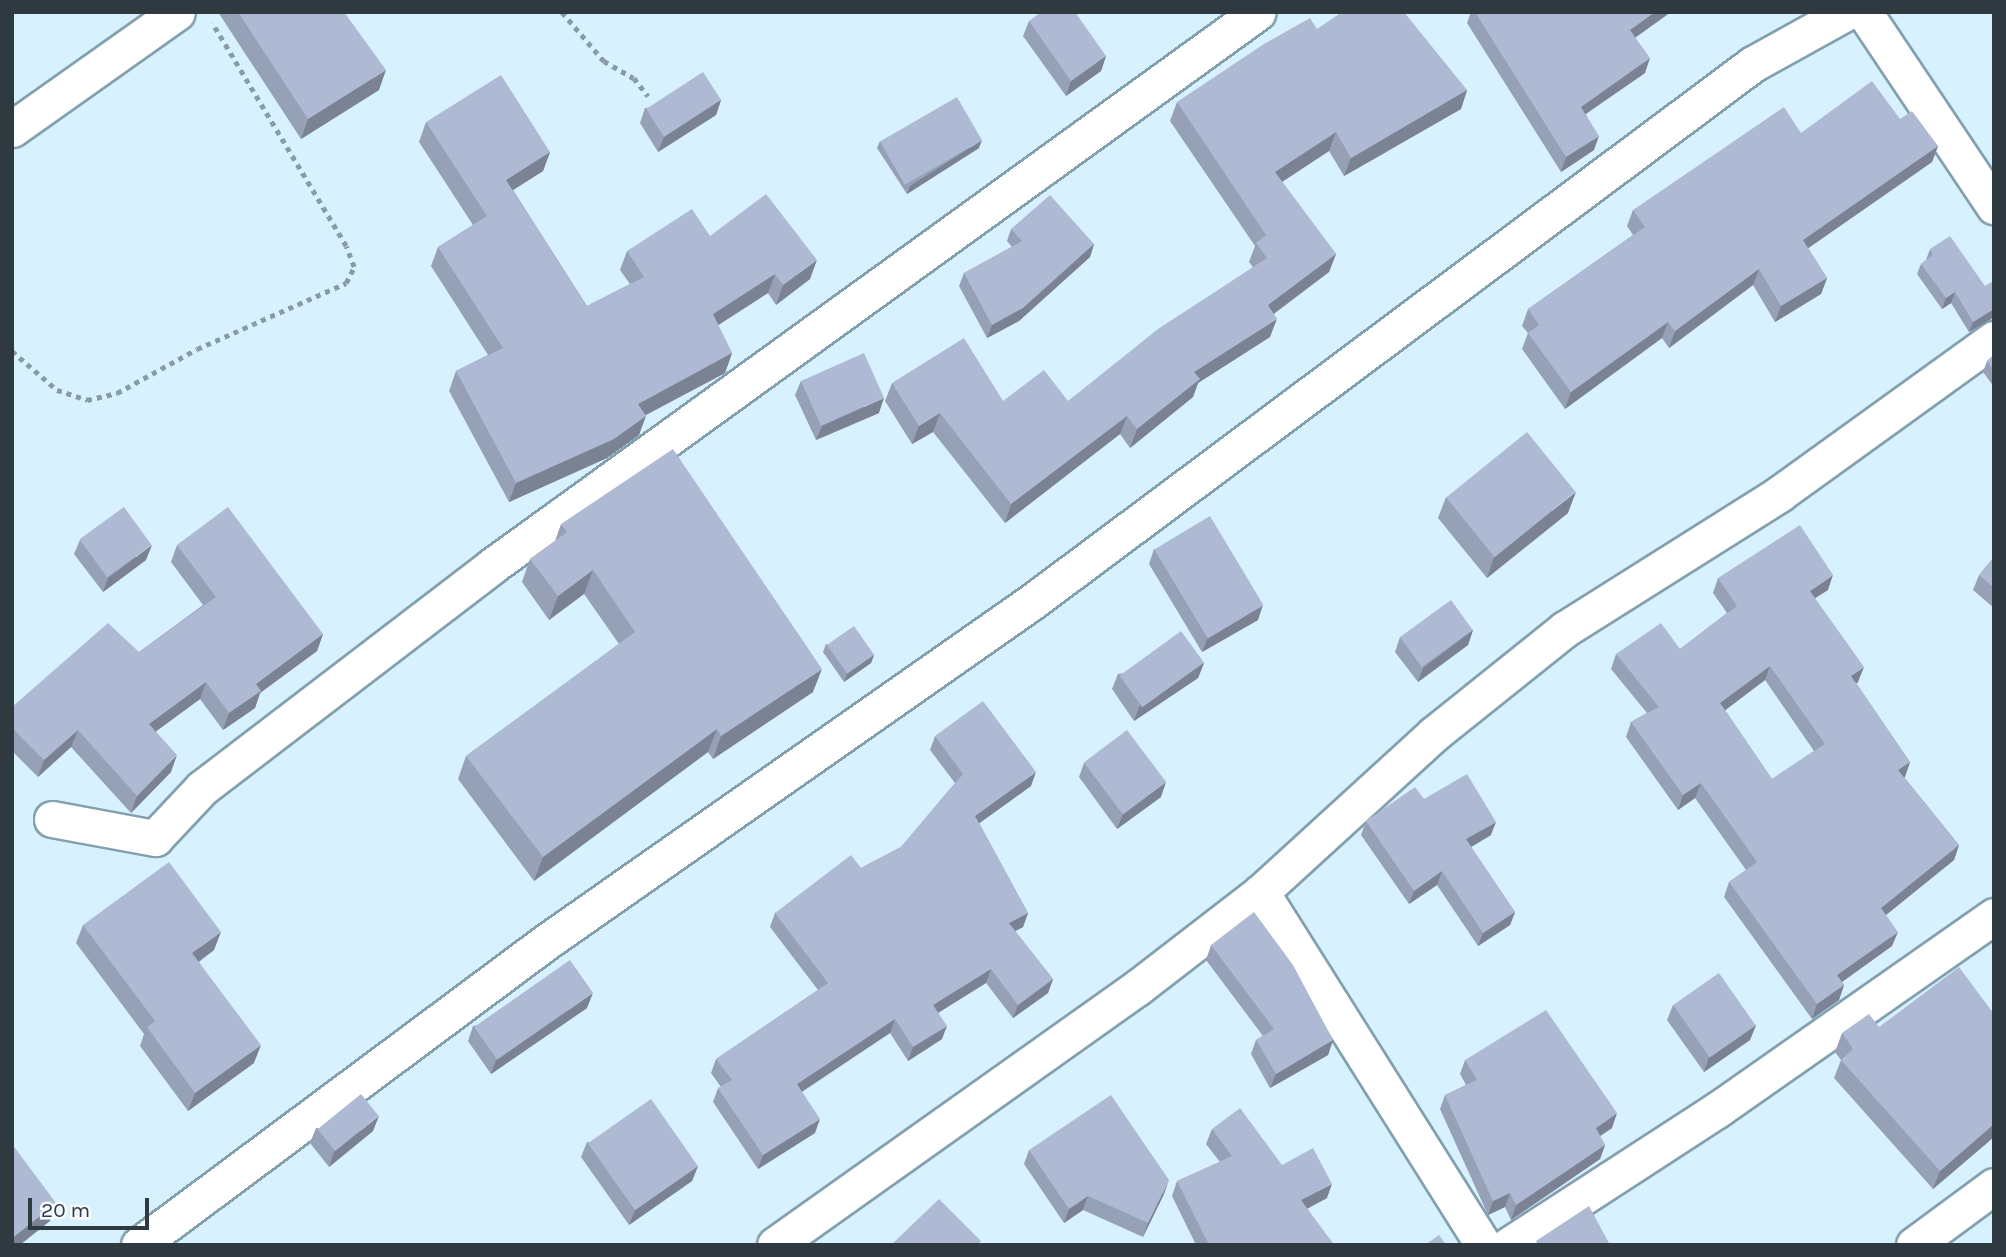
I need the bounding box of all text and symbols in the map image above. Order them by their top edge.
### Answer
scale bar [32,1184,152,1228]
text: 20 m [41,1198,90,1222]

